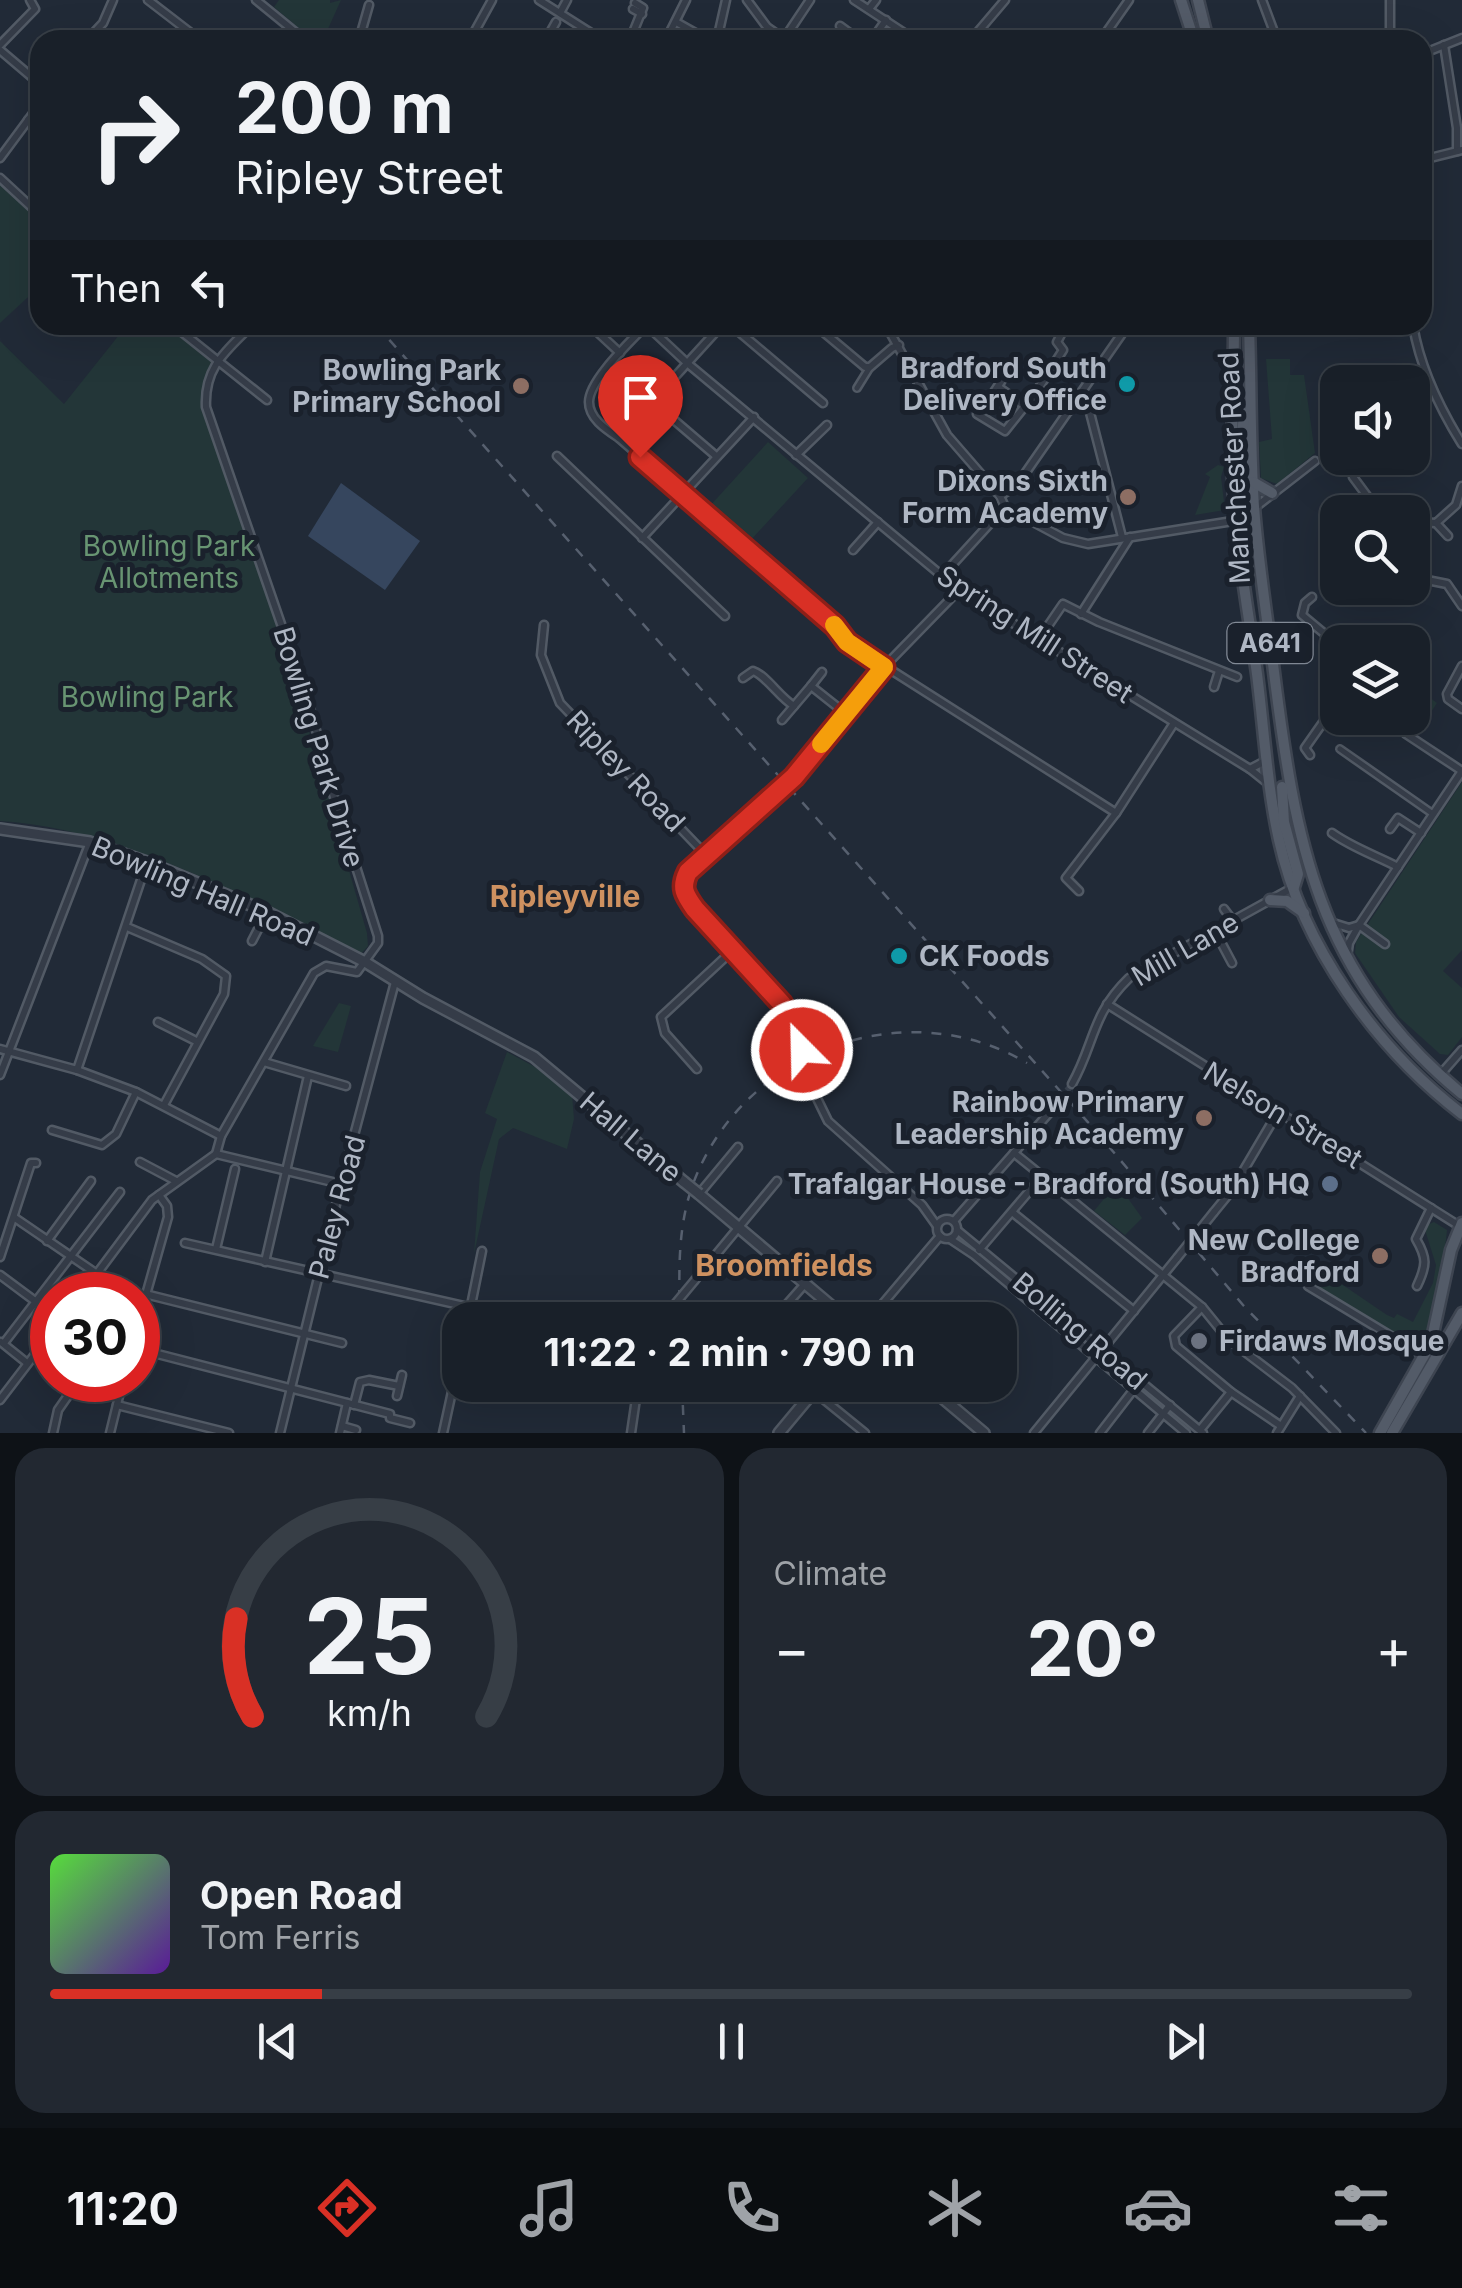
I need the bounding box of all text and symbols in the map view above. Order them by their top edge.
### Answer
text: 200 m [235,65,454,150]
icon: right [70,70,200,200]
text: Ripley Street [235,150,504,205]
icon: left [182,260,237,315]
text: Then [70,265,162,311]
place label: Bradford South Delivery Office [900,351,1107,417]
street label: Manchester Road [1211,351,1257,585]
place label: Bowling Park Primary School [292,353,502,419]
pin [598,355,683,458]
map controls [1320,365,1430,735]
button: sound [1320,365,1430,475]
icon: arrive [613,370,668,425]
marker: Bradford South Delivery Office [1116,373,1138,395]
marker: Bowling Park Primary School [510,375,532,397]
place label: Dixons Sixth Form Academy [902,464,1108,530]
marker: Dixons Sixth Form Academy [1117,486,1139,508]
button: search [1320,495,1430,605]
park label: Bowling Park Allotments [83,529,255,595]
street label: Spring Mill Street [931,558,1139,710]
street label: Bowling Park Drive [266,622,372,872]
road number: A641 [1228,623,1312,663]
button: layers [1320,625,1430,735]
park label: Bowling Park [61,680,233,714]
street label: Ripley Road [560,703,692,839]
street label: Bowling Hall Road [87,829,319,953]
district label: Ripleyville [490,878,640,914]
street label: Mill Lane [1125,905,1245,993]
place label: CK Foods [919,939,1050,973]
marker: CK Foods [888,945,910,967]
position arrow [750,998,854,1102]
street label: Nelson Street [1197,1054,1369,1176]
street label: Hall Lane [573,1085,689,1189]
place label: Rainbow Primary Leadership Academy [895,1085,1184,1151]
marker: Rainbow Primary Leadership Academy [1193,1107,1215,1129]
street label: Paley Road [302,1131,372,1283]
place label: Trafalgar House - Bradford (South) HQ [788,1167,1310,1201]
marker: Trafalgar House - Bradford (South) HQ [1319,1173,1341,1195]
place label: New College Bradford [1188,1223,1360,1289]
marker: New College Bradford [1369,1245,1391,1267]
district label: Broomfields [695,1247,873,1283]
street label: Bolling Road [1006,1265,1154,1397]
speed limit sign: 30 [30,1272,160,1402]
place label: Firdaws Mosque [1219,1324,1444,1358]
text: 11:22 · 2 min · 790 m [544,1329,915,1375]
marker: Firdaws Mosque [1188,1330,1210,1352]
text: Climate [774,1554,887,1593]
text: 25 [303,1573,435,1699]
text: 20° [1027,1603,1159,1694]
text: − [774,1616,810,1682]
text: + [1376,1616,1412,1682]
text: km/h [327,1691,412,1735]
text: Open Road [200,1872,403,1918]
text: Tom Ferris [200,1918,360,1957]
icon: previous [250,2014,305,2069]
icon: pause [704,2014,759,2069]
icon: next [1158,2014,1213,2069]
icon: directions [312,2173,382,2243]
icon: music [514,2173,584,2243]
icon: phone [717,2173,787,2243]
icon: climate [920,2173,990,2243]
icon: car [1123,2173,1193,2243]
icon: filters [1326,2173,1396,2243]
text: 11:20 [66,2181,179,2236]

